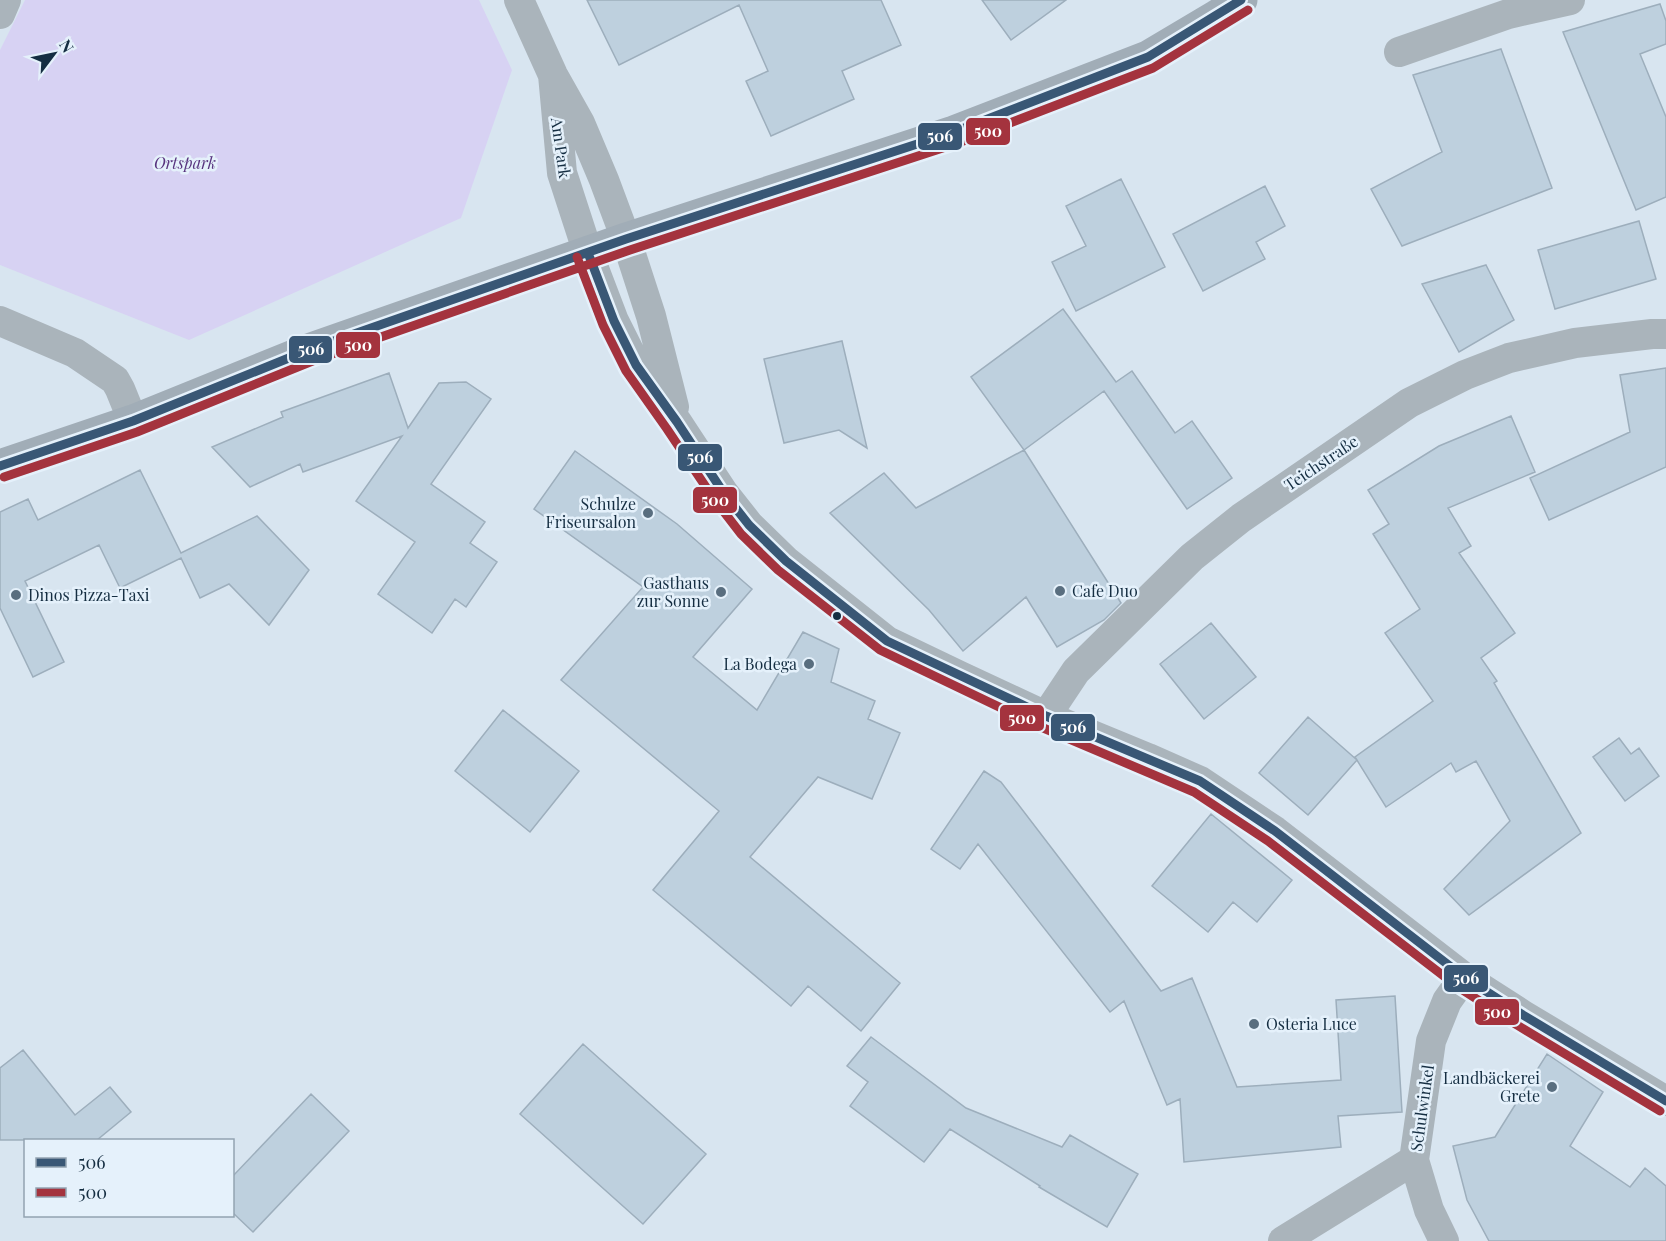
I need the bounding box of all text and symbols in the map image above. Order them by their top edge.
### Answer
north arrow [24,24,84,84]
text: N [55,35,79,57]
street label: Am Park [547,115,576,180]
line badge: 500 [965,117,1011,146]
text: 500 [974,120,1002,141]
line badge: 506 [917,122,963,151]
text: 506 [927,125,953,146]
park label: Ortspark [154,152,216,173]
line badge: 500 [335,331,381,359]
text: 500 [344,334,372,355]
line badge: 506 [288,335,333,364]
text: 506 [298,338,324,359]
street label: Teichstraße [1280,430,1362,495]
line badge: 506 [677,443,723,472]
text: 506 [687,446,713,467]
line badge: 500 [692,486,738,514]
text: 500 [701,489,729,510]
place label: Schulze Friseursalon [546,493,636,532]
marker: Schulze Friseursalon [641,506,655,520]
place label: Gasthaus zur Sonne [637,572,709,611]
place label: Cafe Duo [1072,580,1138,601]
place label: Dinos Pizza-Taxi [28,584,150,605]
marker: Cafe Duo [1053,584,1067,598]
marker: Gasthaus zur Sonne [714,585,728,599]
marker: Dinos Pizza-Taxi [9,588,23,602]
unlabelled marker [831,610,843,622]
place label: La Bodega [723,653,797,674]
marker: La Bodega [802,657,816,671]
line badge: 500 [999,704,1045,732]
text: 500 [1008,707,1036,728]
line badge: 506 [1050,713,1096,742]
text: 506 [1060,716,1086,737]
line badge: 506 [1443,964,1489,993]
text: 506 [1453,967,1479,988]
line badge: 500 [1474,998,1520,1026]
text: 500 [1483,1001,1511,1022]
place label: Osteria Luce [1266,1013,1357,1034]
marker: Osteria Luce [1247,1017,1261,1031]
street label: Schulwinkel [1405,1063,1438,1153]
place label: Landbäckerei Grete [1443,1067,1540,1106]
marker: Landbäckerei Grete [1545,1080,1559,1094]
legend [24,1139,234,1217]
text: 506 [78,1150,106,1174]
text: 500 [78,1180,107,1204]

